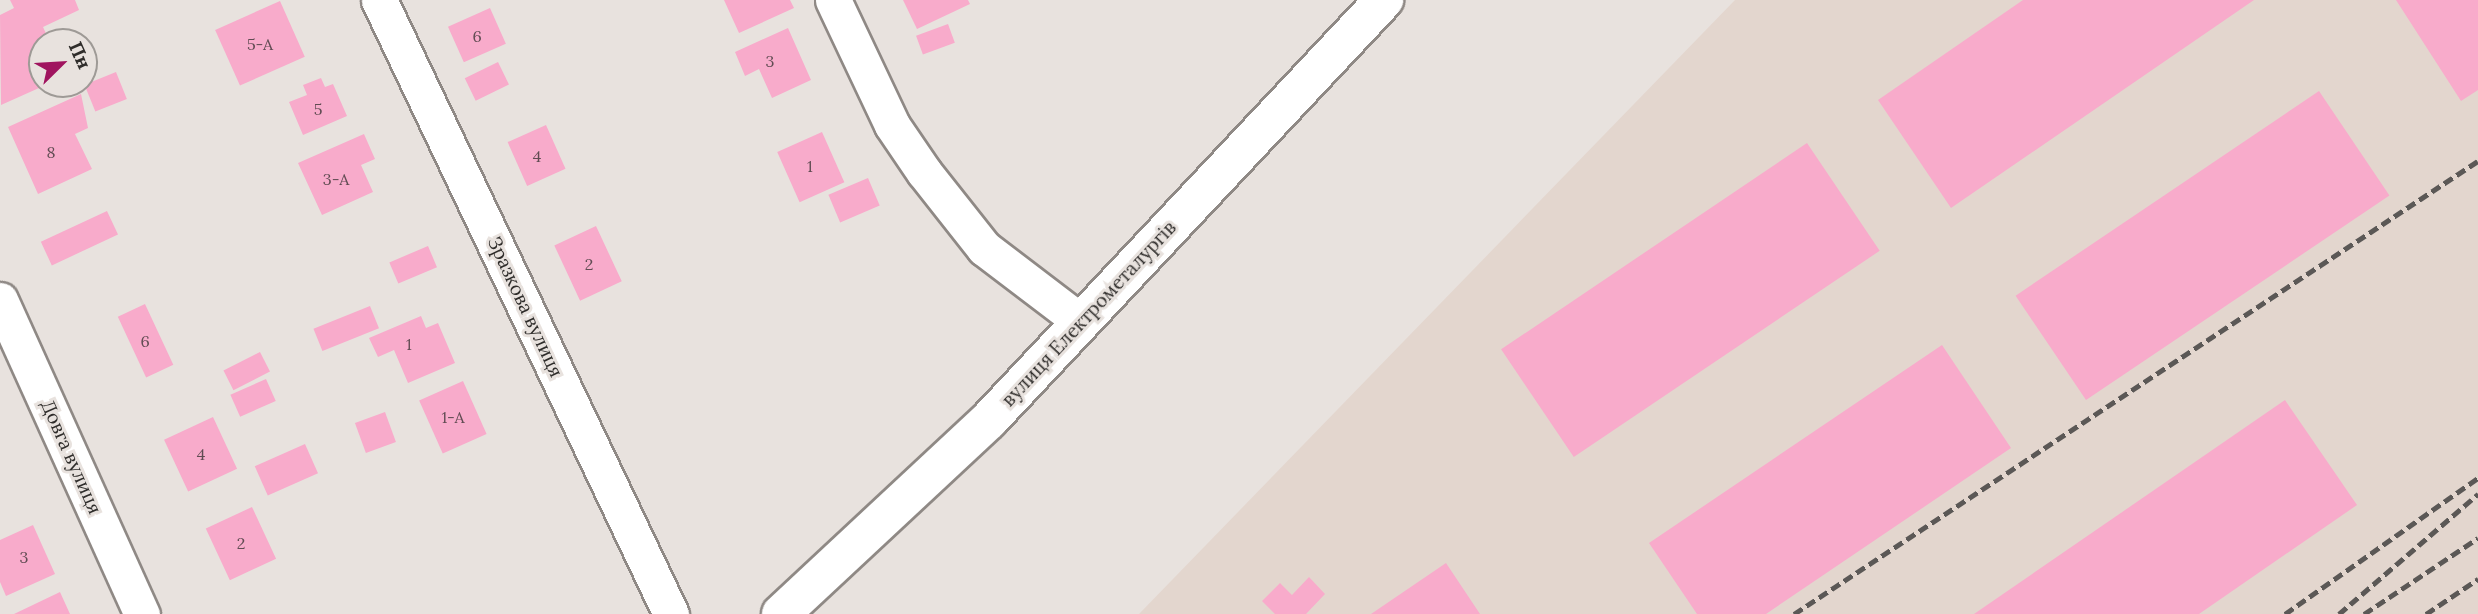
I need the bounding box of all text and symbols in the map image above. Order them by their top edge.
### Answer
house number: 6 [472,26,482,46]
north arrow [28,28,98,98]
house number: 5-А [247,34,273,54]
text: Пн [64,38,97,73]
house number: 3 [766,51,774,71]
house number: 5 [314,99,322,119]
house number: 8 [47,142,55,162]
house number: 4 [533,146,541,166]
house number: 1 [807,156,813,176]
house number: 3-А [323,169,349,189]
street label: вулиця Електрометалургів [997,217,1181,411]
street label: Зразкова вулиця [482,233,568,381]
house number: 2 [585,254,593,274]
house number: 6 [140,331,150,351]
house number: 1 [406,334,412,354]
street label: Довга вулиця [36,396,106,518]
house number: 1-А [441,407,465,427]
house number: 4 [197,444,205,464]
house number: 2 [237,533,245,553]
house number: 3 [20,547,28,567]

